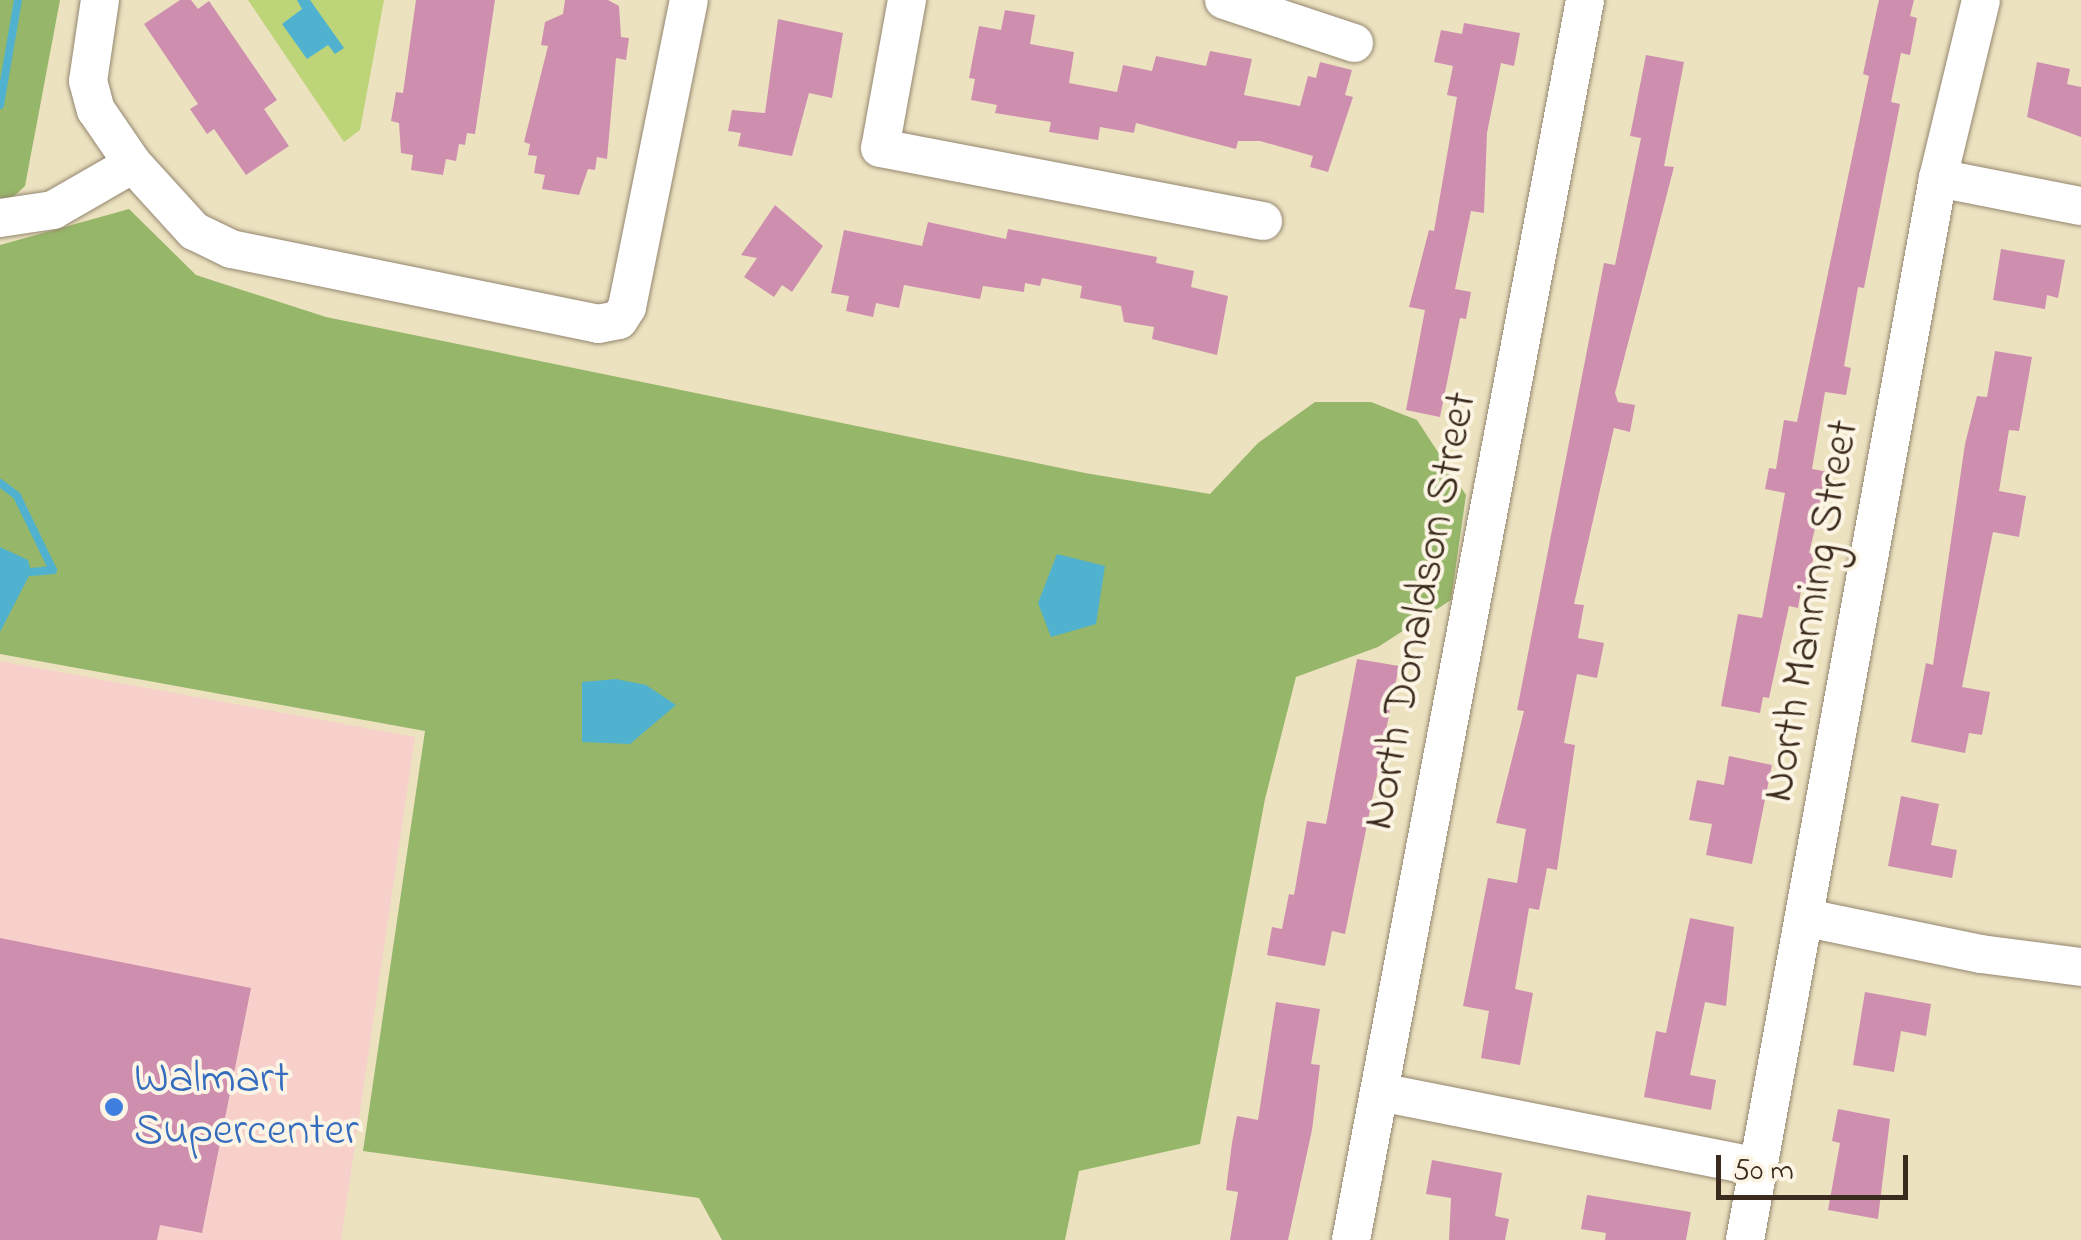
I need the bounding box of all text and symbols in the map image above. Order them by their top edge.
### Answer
street label: North Donaldson Street [1353,388,1491,834]
street label: North Manning Street [1753,416,1873,806]
place label: Walmart Supercenter [134,1054,359,1160]
marker: Walmart Supercenter [103,1096,125,1118]
scale bar [1721,1135,1914,1197]
text: 50 m [1733,1150,1794,1194]

